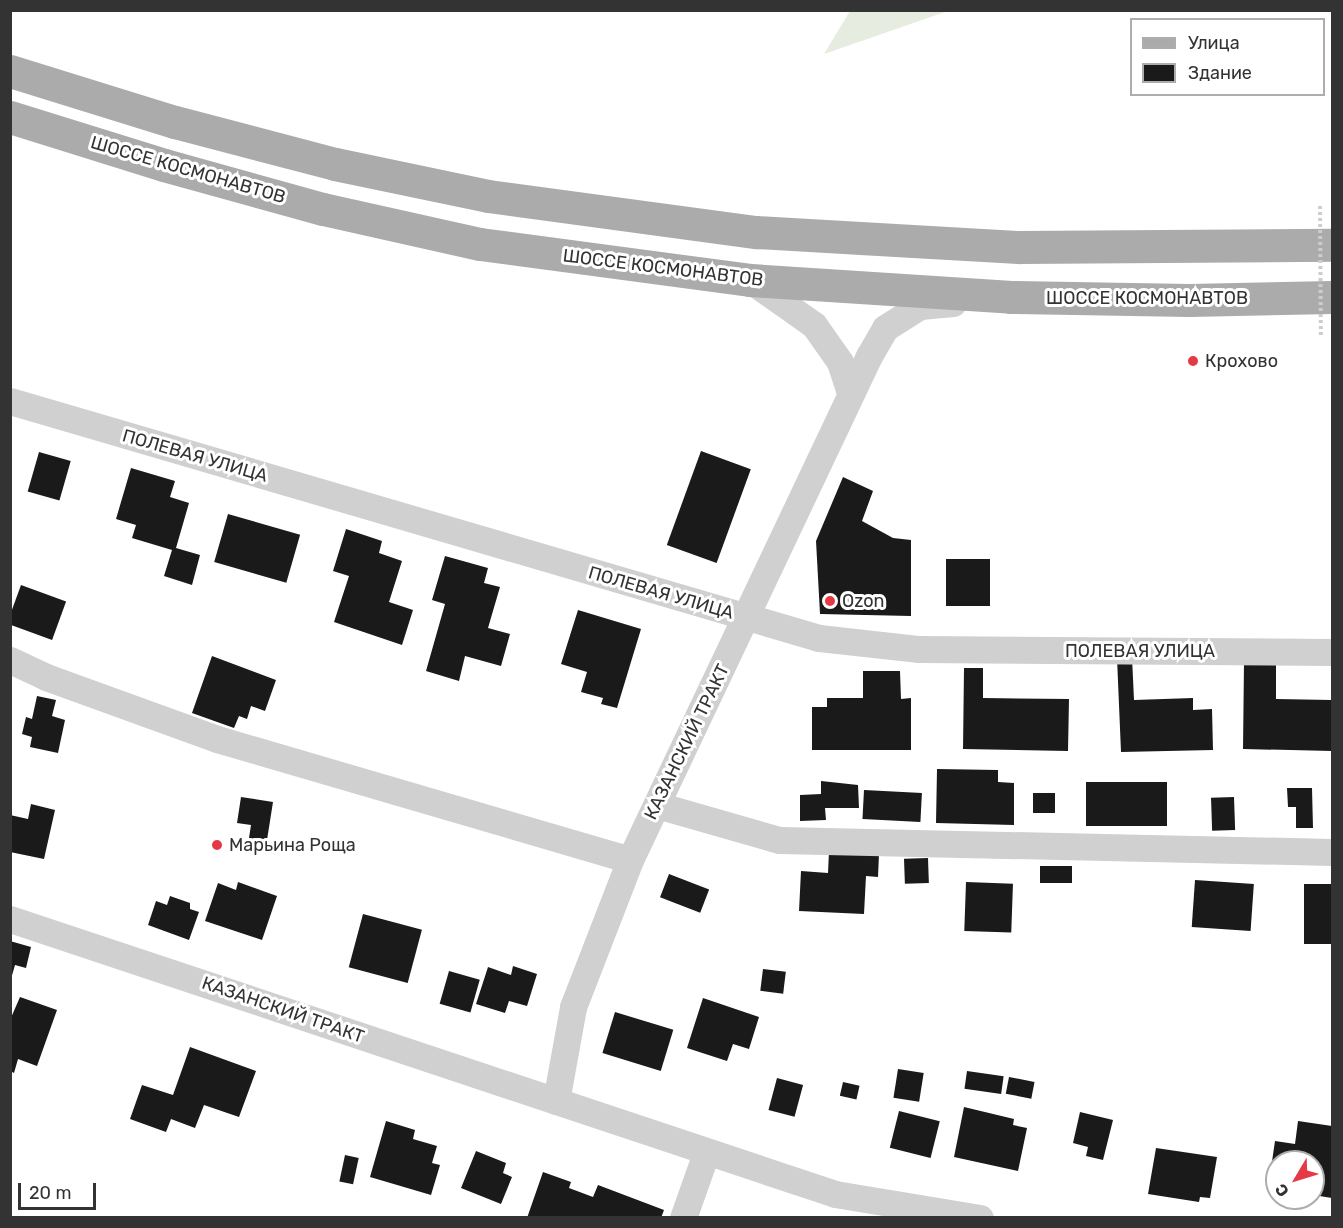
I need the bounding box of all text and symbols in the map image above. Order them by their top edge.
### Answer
legend [1130,18,1325,96]
text: Улица [1188,32,1240,54]
text: Здание [1188,62,1252,84]
street label: ШОССЕ КОСМОНАВТОВ [88,132,288,208]
street label: ШОССЕ КОСМОНАВТОВ [562,245,764,291]
street label: ШОССЕ КОСМОНАВТОВ [1046,287,1248,309]
place label: Крохово [1205,350,1278,372]
marker: Крохово [1186,354,1200,368]
street label: ПОЛЕВАЯ УЛИЦА [120,425,270,487]
street label: ПОЛЕВАЯ УЛИЦА [586,562,736,624]
place label: Ozon [842,590,884,612]
marker: Ozon [823,594,837,608]
street label: ПОЛЕВАЯ УЛИЦА [1065,640,1215,662]
street label: КАЗАНСКИЙ ТРАКТ [640,661,734,823]
place label: Марьина Роща [229,834,356,856]
marker: Марьина Роща [210,838,224,852]
street label: КАЗАНСКИЙ ТРАКТ [199,972,367,1048]
north arrow [1265,1150,1325,1210]
scale bar [21,1171,99,1209]
text: С [1271,1180,1293,1200]
text: 20 m [29,1182,71,1204]

